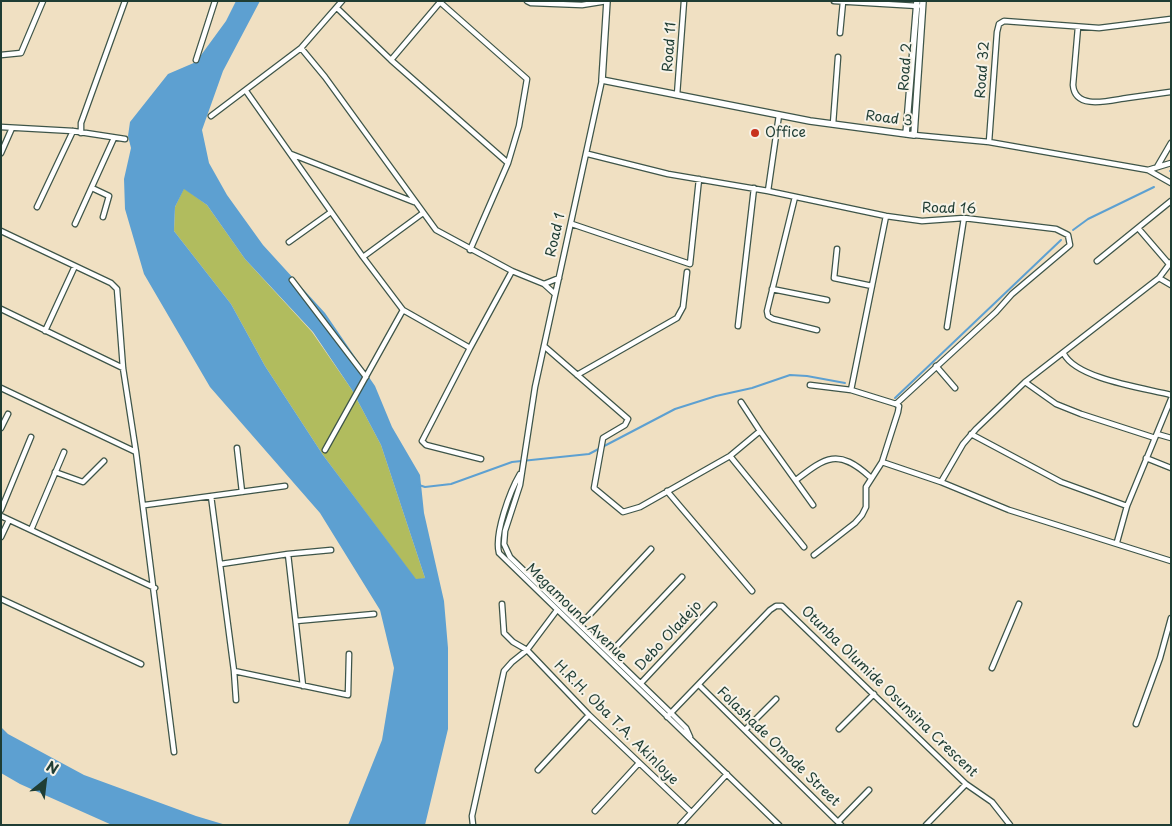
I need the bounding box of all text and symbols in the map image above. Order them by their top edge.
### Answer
street label: Road 11 [660,21,680,73]
street label: Road 32 [973,41,993,99]
street label: Road 2 [896,42,916,92]
street label: Road 3 [864,108,914,130]
place label: Office [765,125,806,141]
marker: Office [749,127,761,139]
street label: Road 16 [922,200,976,218]
street label: Road 1 [543,211,569,259]
street label: Megamound Avenue [522,560,630,666]
street label: Debo Oladejo [632,597,706,675]
street label: Otunba Olumide Osunsina Crescent [797,603,981,781]
street label: H.R.H. Oba T.A. Akinloye [550,657,682,789]
street label: Folashade Omode Street [713,684,843,810]
north arrow [20,756,70,806]
text: N [43,756,62,779]

